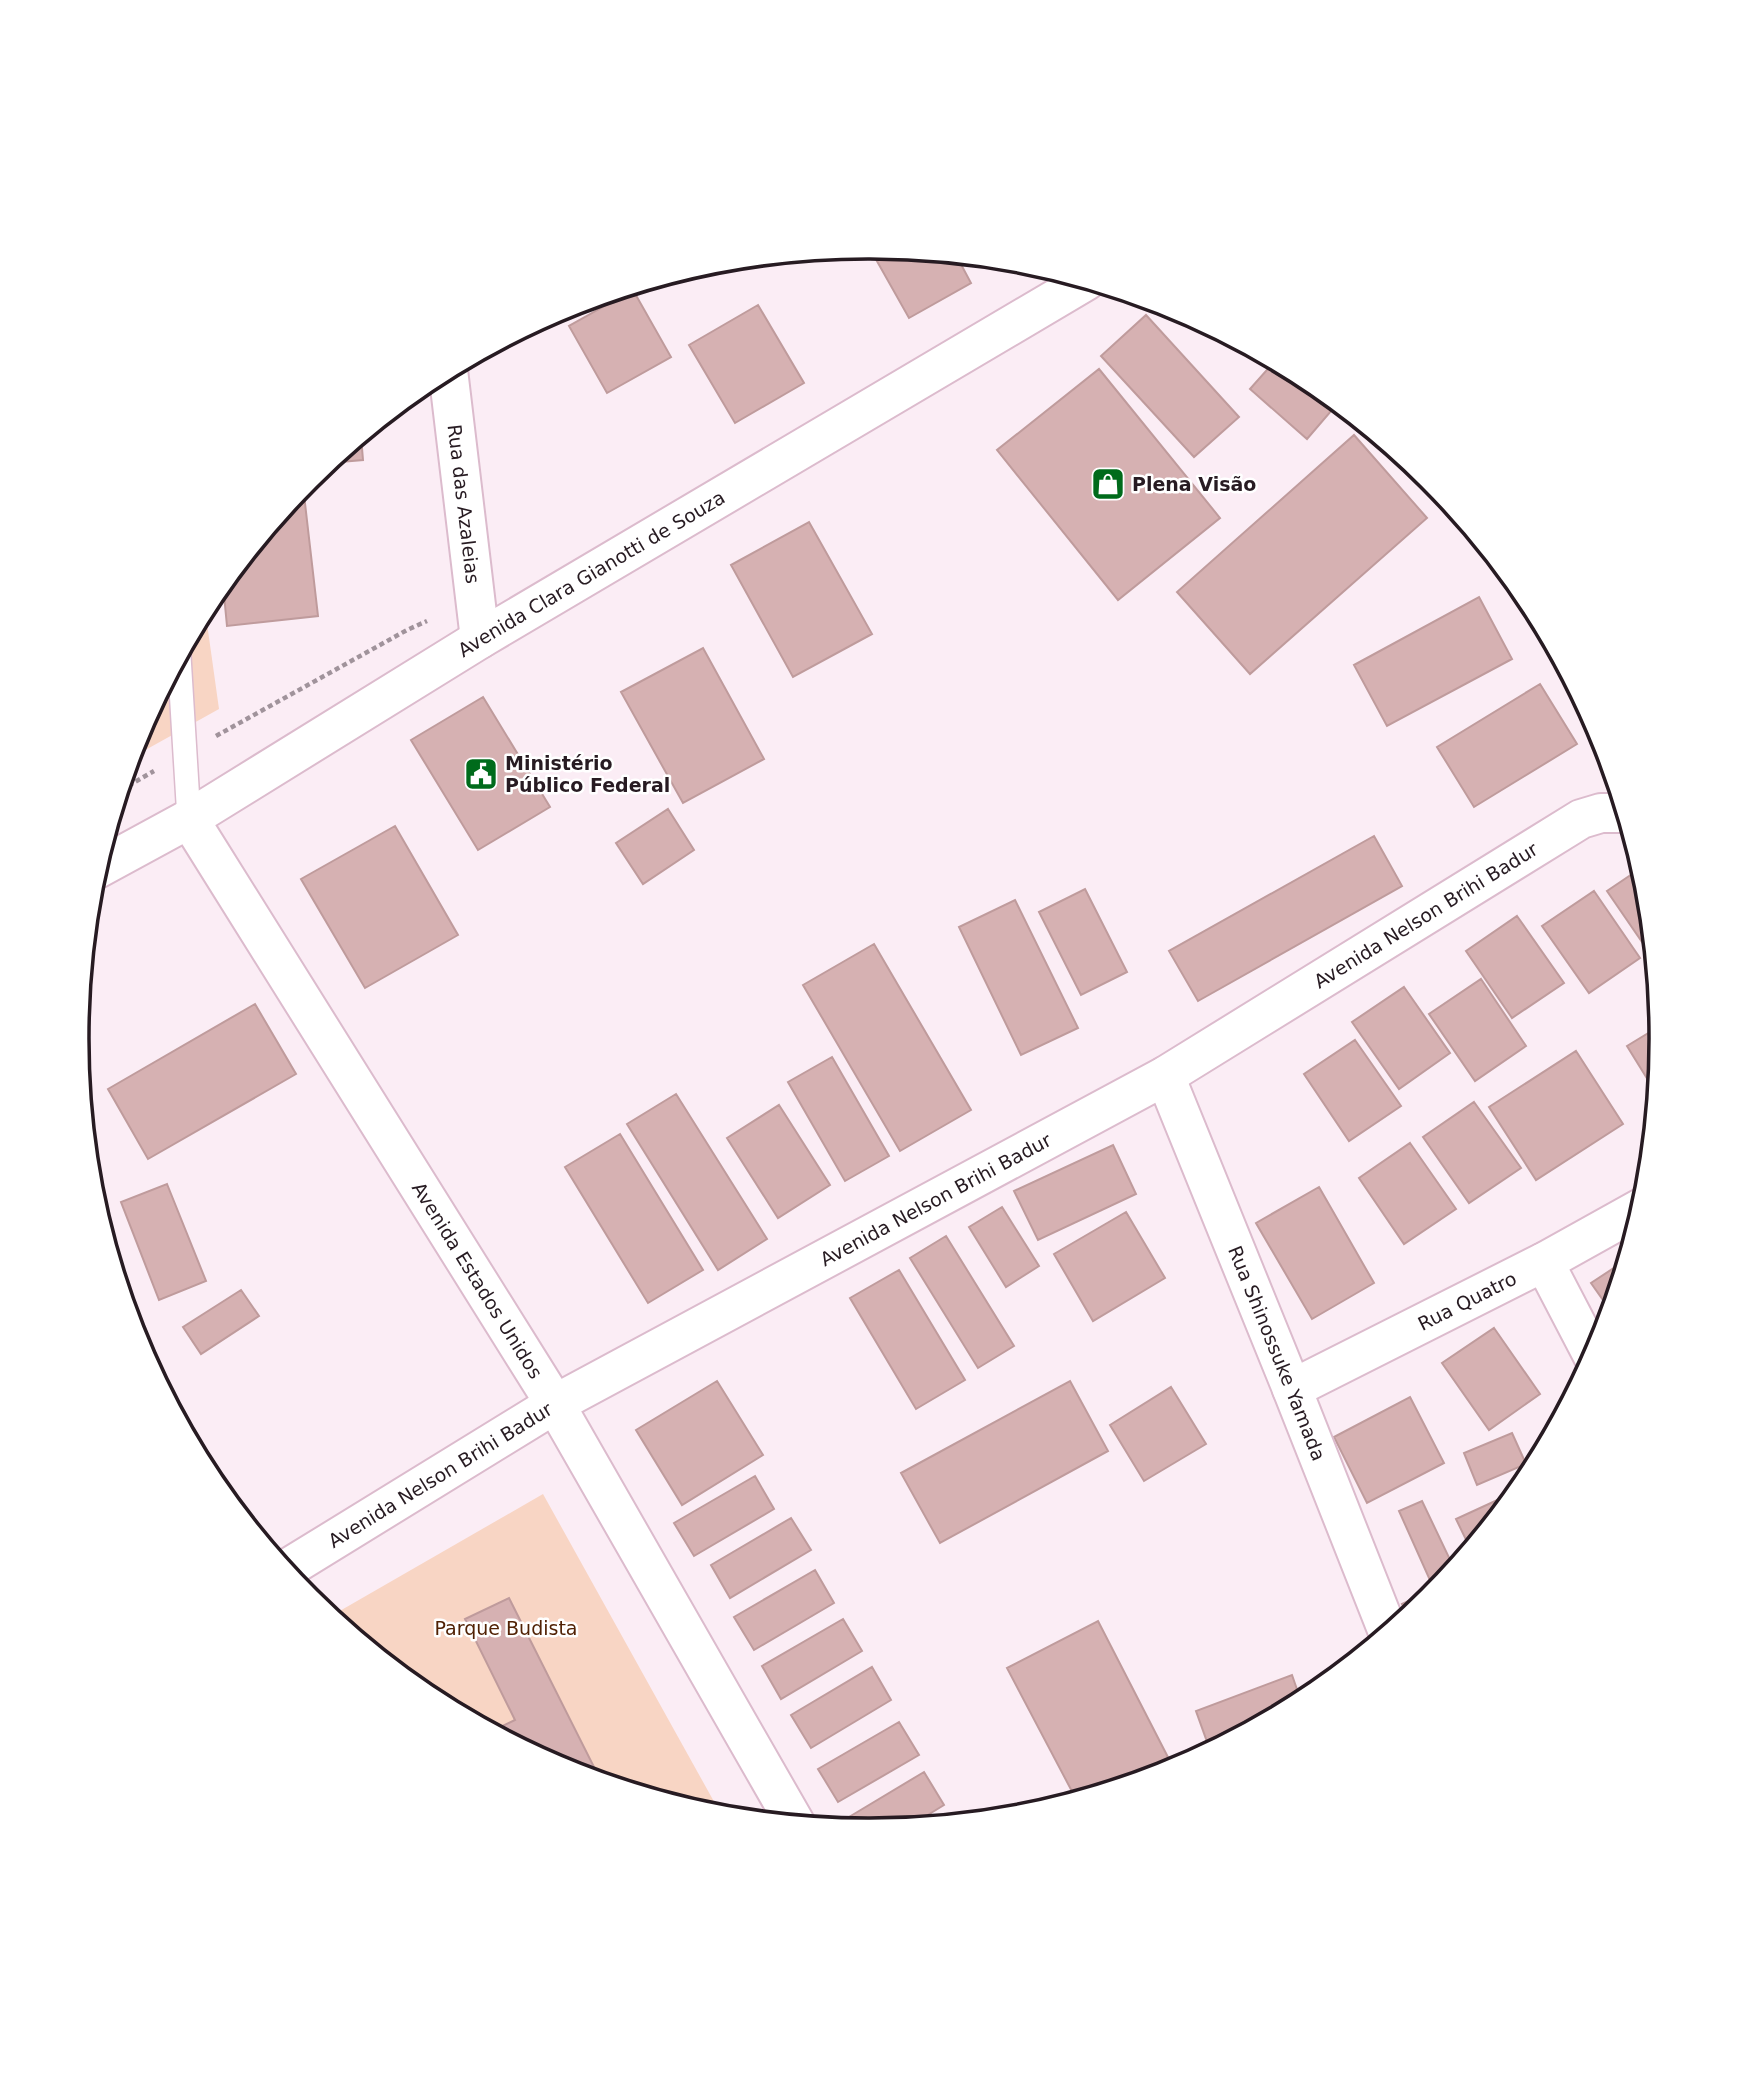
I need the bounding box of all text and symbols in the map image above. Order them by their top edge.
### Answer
street label: Rua das Azaleias [444,423,484,585]
shop icon: Plena Visão [1089,465,1127,503]
place label: Plena Visão [1132,473,1256,495]
street label: Avenida Clara Gianotti de Souza [454,486,729,661]
place label: Ministério Público Federal [505,752,670,796]
public building icon: Ministério Público Federal [462,755,500,793]
street label: Avenida Nelson Brihi Badur [1310,837,1542,992]
street label: Avenida Nelson Brihi Badur [816,1128,1055,1270]
street label: Avenida Estados Unidos [408,1178,547,1382]
street label: Rua Shinossuke Yamada [1224,1243,1330,1464]
street label: Rua Quatro [1414,1267,1520,1335]
street label: Avenida Nelson Brihi Badur [324,1397,556,1552]
park label: Parque Budista [435,1617,577,1639]

